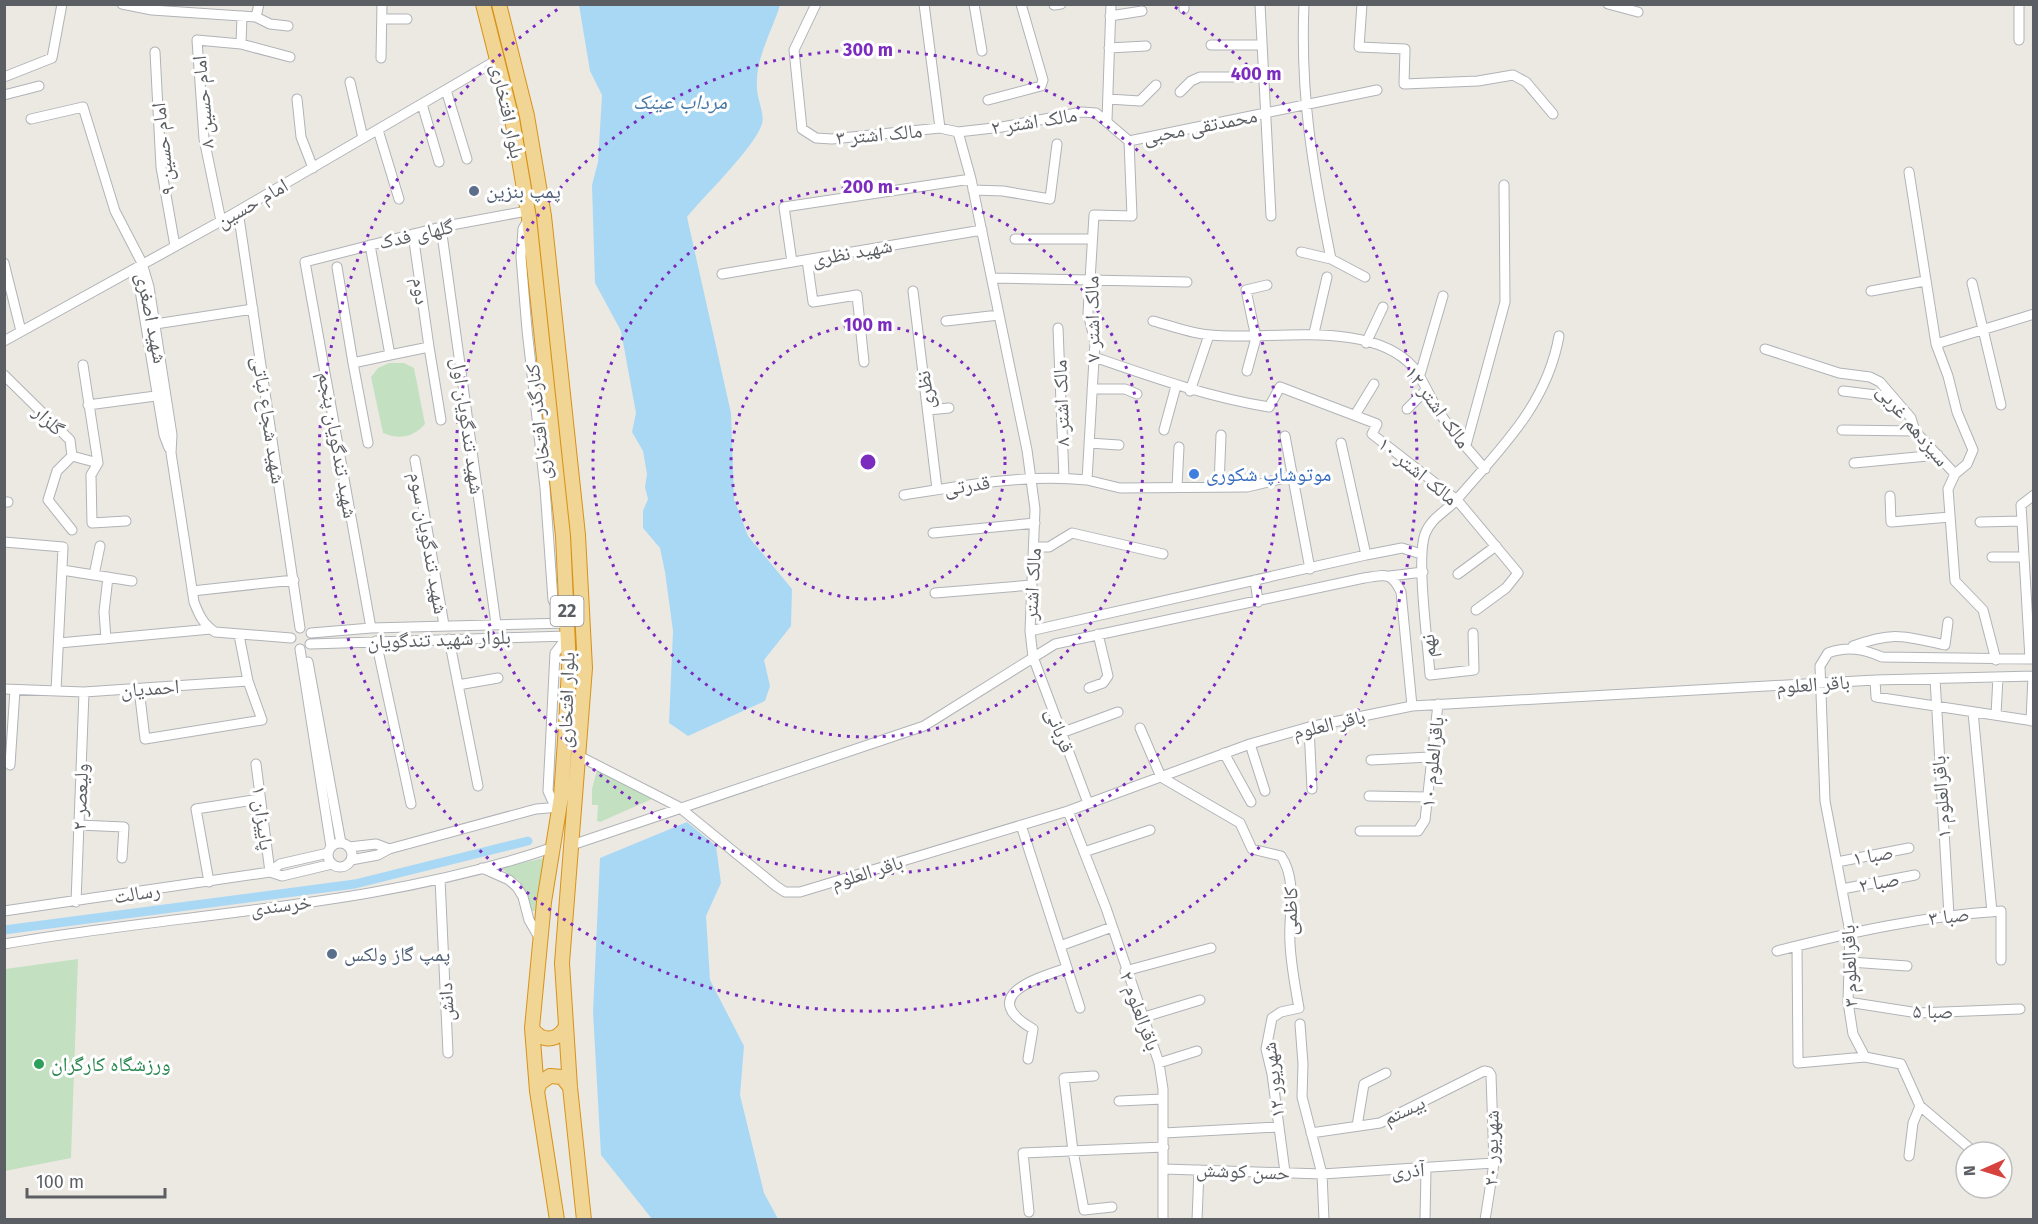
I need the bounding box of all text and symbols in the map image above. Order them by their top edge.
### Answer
text: 300 m [842,39,893,61]
street label: امام حسین ۸ [187,54,221,149]
street label: بلوار افتخاری [486,61,530,161]
text: 400 m [1231,63,1281,85]
water label: مرداب عینک [633,89,727,115]
street label: امام حسین ۹ [146,101,182,197]
street label: مالک اشتر ۲ [989,102,1079,140]
street label: محمدتقی محبی [1141,103,1259,149]
street label: مالک اشتر ۳ [835,118,923,150]
street label: امام حسین [212,173,293,235]
text: 200 m [843,176,893,198]
place label: پمپ بنزین [486,179,561,203]
marker: پمپ بنزین [467,184,481,198]
street label: گلهای فدک [376,214,456,254]
street label: شهید نظری [810,233,894,271]
street label: شهید اصغری [131,271,173,365]
street label: مالک اشتر ۷ [1079,275,1105,363]
street label: دوم [405,276,435,307]
text: 100 m [844,314,892,336]
street label: شهید شجاع نباتی [246,355,291,486]
street label: شهید تندگویان اول [447,356,489,496]
street label: مالک اشتر ۸ [1047,359,1075,447]
street label: مالک اشتر ۱۲ [1400,361,1476,453]
street label: کنارگذر افتخاری [520,363,556,481]
street label: نظری [911,369,939,411]
street label: شهید تندگویان پنجم [311,370,363,520]
street label: سیزدهم غربی [1870,379,1954,472]
street label: گلزار [28,399,70,440]
street label: مالک اشتر ۱۰ [1373,432,1463,510]
centre of rings [858,452,878,472]
place label: موتوشاپ شکوری [1206,462,1331,486]
marker: موتوشاپ شکوری [1187,467,1201,481]
street label: شهید تندگویان سوم [403,470,453,616]
street label: قدرتی [942,470,992,500]
street label: مالک اشتر [1018,547,1046,622]
road number: 22 [550,596,584,626]
street label: بلوار شهید تندگویان [367,624,511,654]
street label: نهم [1415,633,1443,659]
street label: بلوار افتخاری [552,651,580,749]
street label: باقر العلوم [1775,669,1851,701]
street label: احمدیان [120,674,180,702]
street label: قربانی [1041,704,1079,756]
street label: باقر العلوم [1290,704,1368,746]
street label: باقرالعلوم ۱۰ [1415,715,1451,809]
street label: باقرالعلوم ۱ [1926,755,1958,839]
street label: ولیعصر ۲ [67,763,93,831]
street label: پاییزان ۱ [247,784,279,852]
street label: صبا ۱ [1851,840,1895,870]
street label: باقر العلوم [828,850,906,896]
street label: صبا ۲ [1857,866,1901,898]
street label: رسالت [112,878,162,908]
street label: کاظمی [1278,887,1302,935]
street label: خرسندی [249,889,313,921]
street label: صبا ۳ [1927,902,1971,930]
street label: باقرالعلوم ۳ [1836,924,1864,1008]
place label: پمپ گاز ولکس [344,942,450,966]
marker: پمپ گاز ولکس [325,947,339,961]
street label: باقرالعلوم ۲ [1113,968,1165,1055]
street label: دانش [433,982,459,1022]
street label: صبا ۵ [1912,999,1954,1023]
street label: شهریور ۱۲ [1256,1041,1290,1119]
place label: ورزشگاه کارگران [51,1052,171,1076]
marker: ورزشگاه کارگران [32,1057,46,1071]
street label: بیستم [1379,1090,1430,1132]
street label: شهریور ۲۰ [1478,1110,1504,1186]
north arrow [1954,1140,2014,1200]
street label: حسن کوشش [1196,1157,1291,1185]
street label: آذری [1391,1157,1426,1183]
scale bar [27,1161,165,1199]
text: N [1960,1165,1979,1177]
text: 100 m [36,1171,84,1193]

